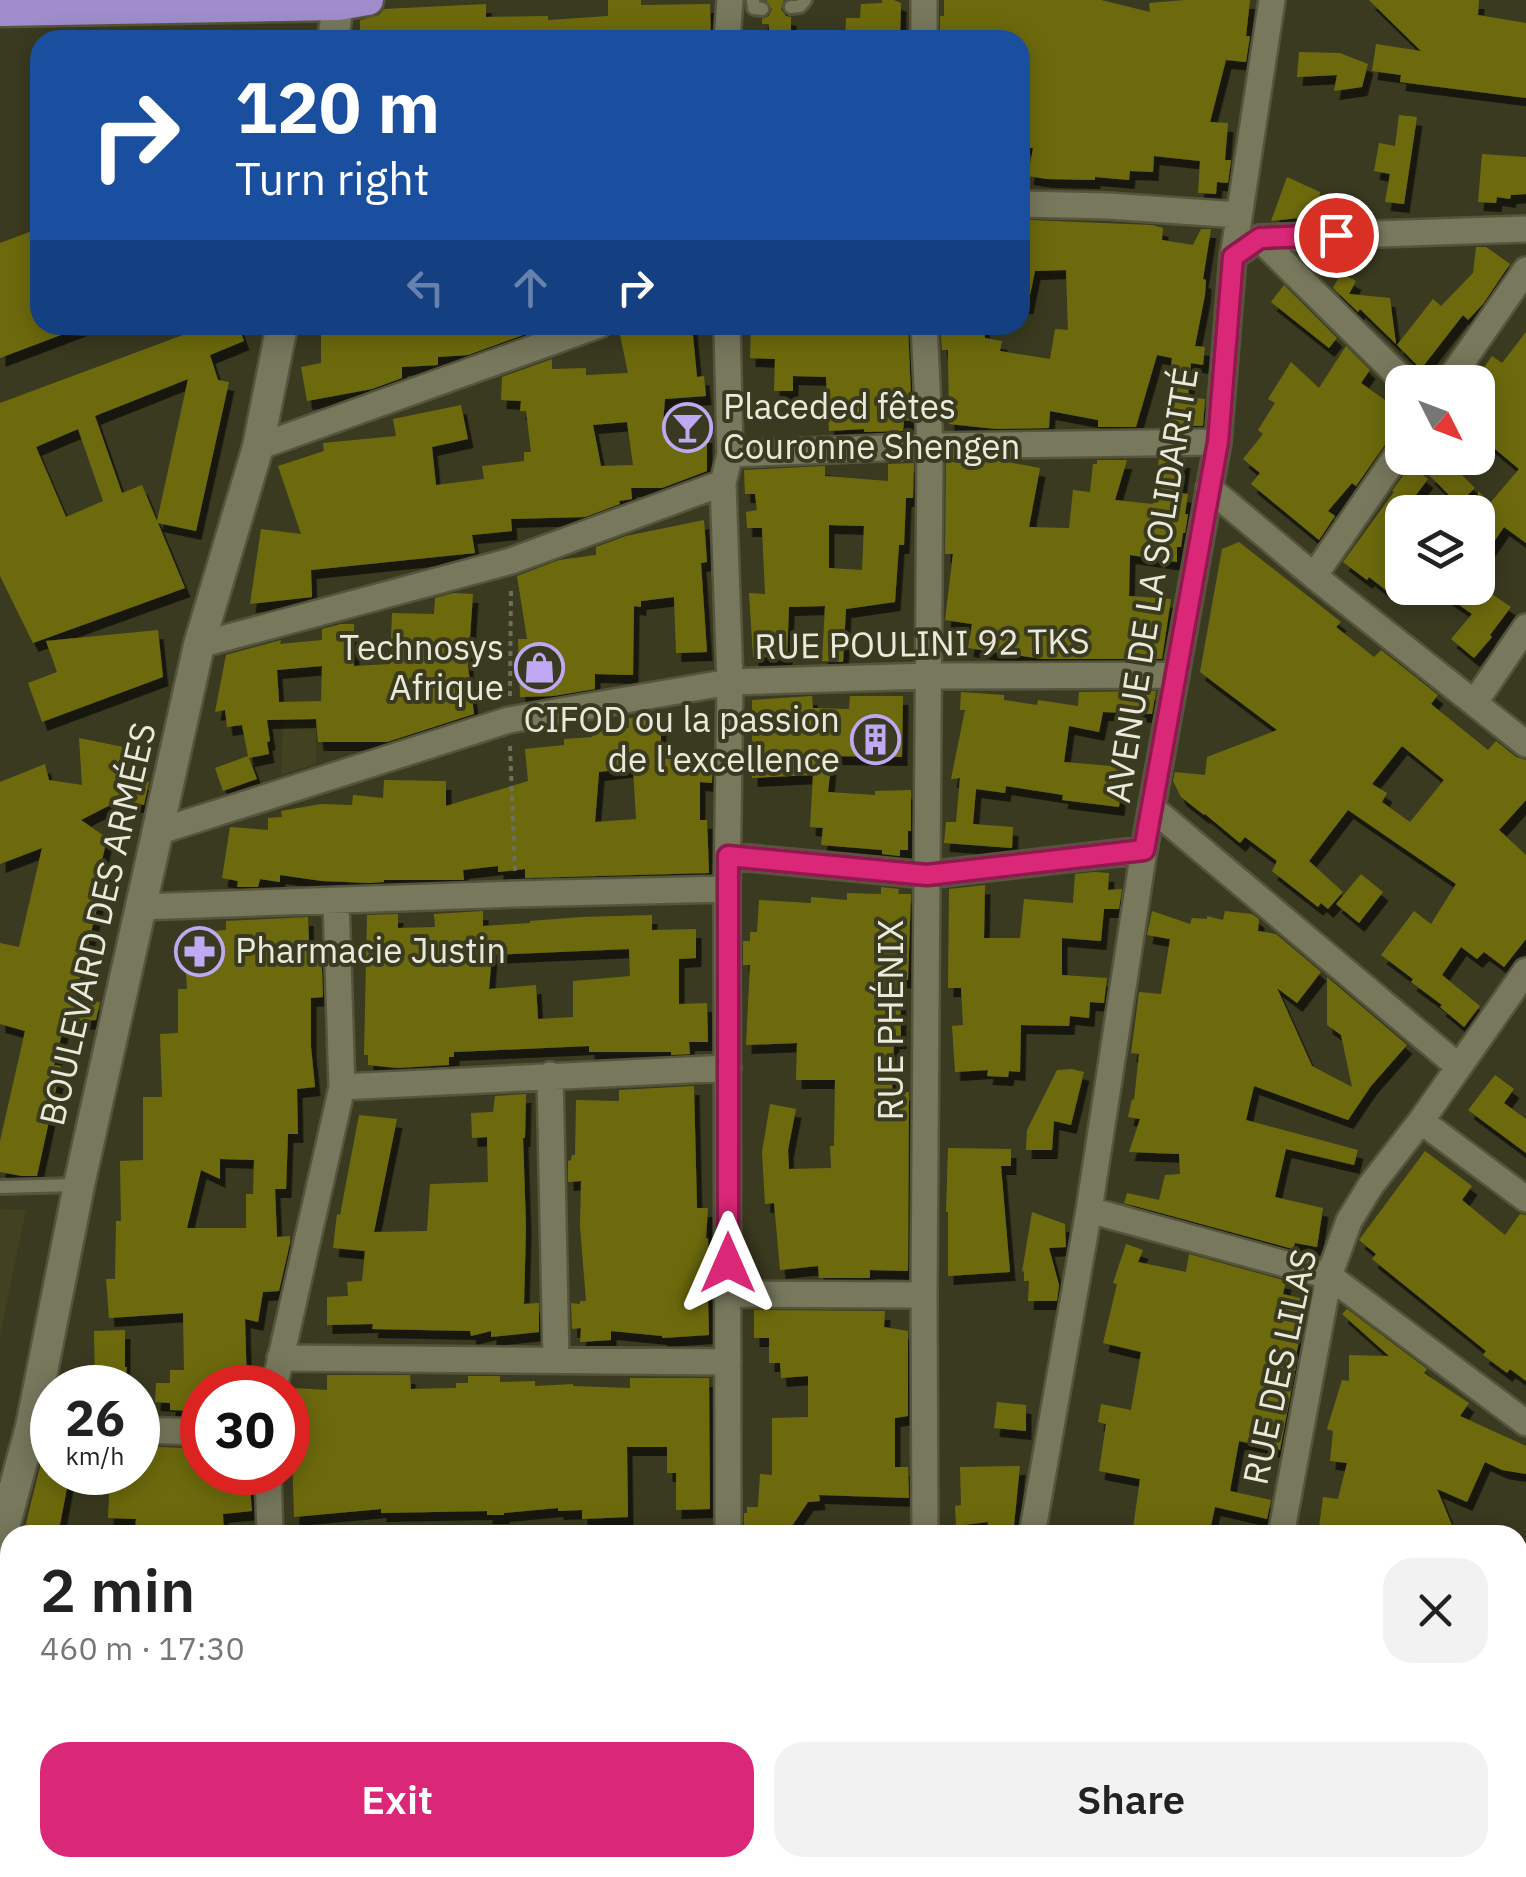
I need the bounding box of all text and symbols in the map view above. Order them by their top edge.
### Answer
text: 120 m [235,61,440,152]
icon: right [70,70,200,200]
text: Turn right [235,149,430,207]
pin [1294,193,1379,278]
icon: arrive [1309,208,1364,263]
icon: left [398,260,453,315]
icon: ahead [503,260,558,315]
icon: right [608,260,663,315]
street label: AVENUE DE LA SOLIDARITÉ [1094,364,1208,806]
north arrow [1385,365,1495,475]
map controls [1385,365,1495,605]
place label: Placeded fêtes Couronne Shengen [723,383,1020,469]
bar icon: Placeded fêtes Couronne Shengen [662,401,714,453]
button: layers [1385,495,1495,605]
street label: RUE POULINI 92 TKS [754,617,1090,669]
place label: Technosys Afrique [339,624,504,710]
shop icon: Technosys Afrique [513,642,565,694]
place label: CIFOD ou la passion de l'excellence [523,696,840,782]
building icon: CIFOD ou la passion de l'excellence [849,714,901,766]
street label: BOULEVARD DES ARMÉES [28,718,166,1130]
street label: RUE PHÉNIX [867,920,913,1120]
pharmacy icon: Pharmacie Justin [174,925,226,977]
place label: Pharmacie Justin [235,927,506,973]
position arrow [676,1211,780,1315]
street label: RUE DES LILAS [1232,1245,1326,1489]
speed limit sign: 30 [180,1365,310,1495]
text: 26 [65,1385,125,1450]
text: km/h [66,1439,124,1472]
text: 2 min [40,1550,195,1629]
button: close [1383,1558,1488,1663]
text: 460 m · 17:30 [40,1627,245,1669]
button: Exit [40,1742,754,1857]
button: Share [774,1742,1488,1857]

